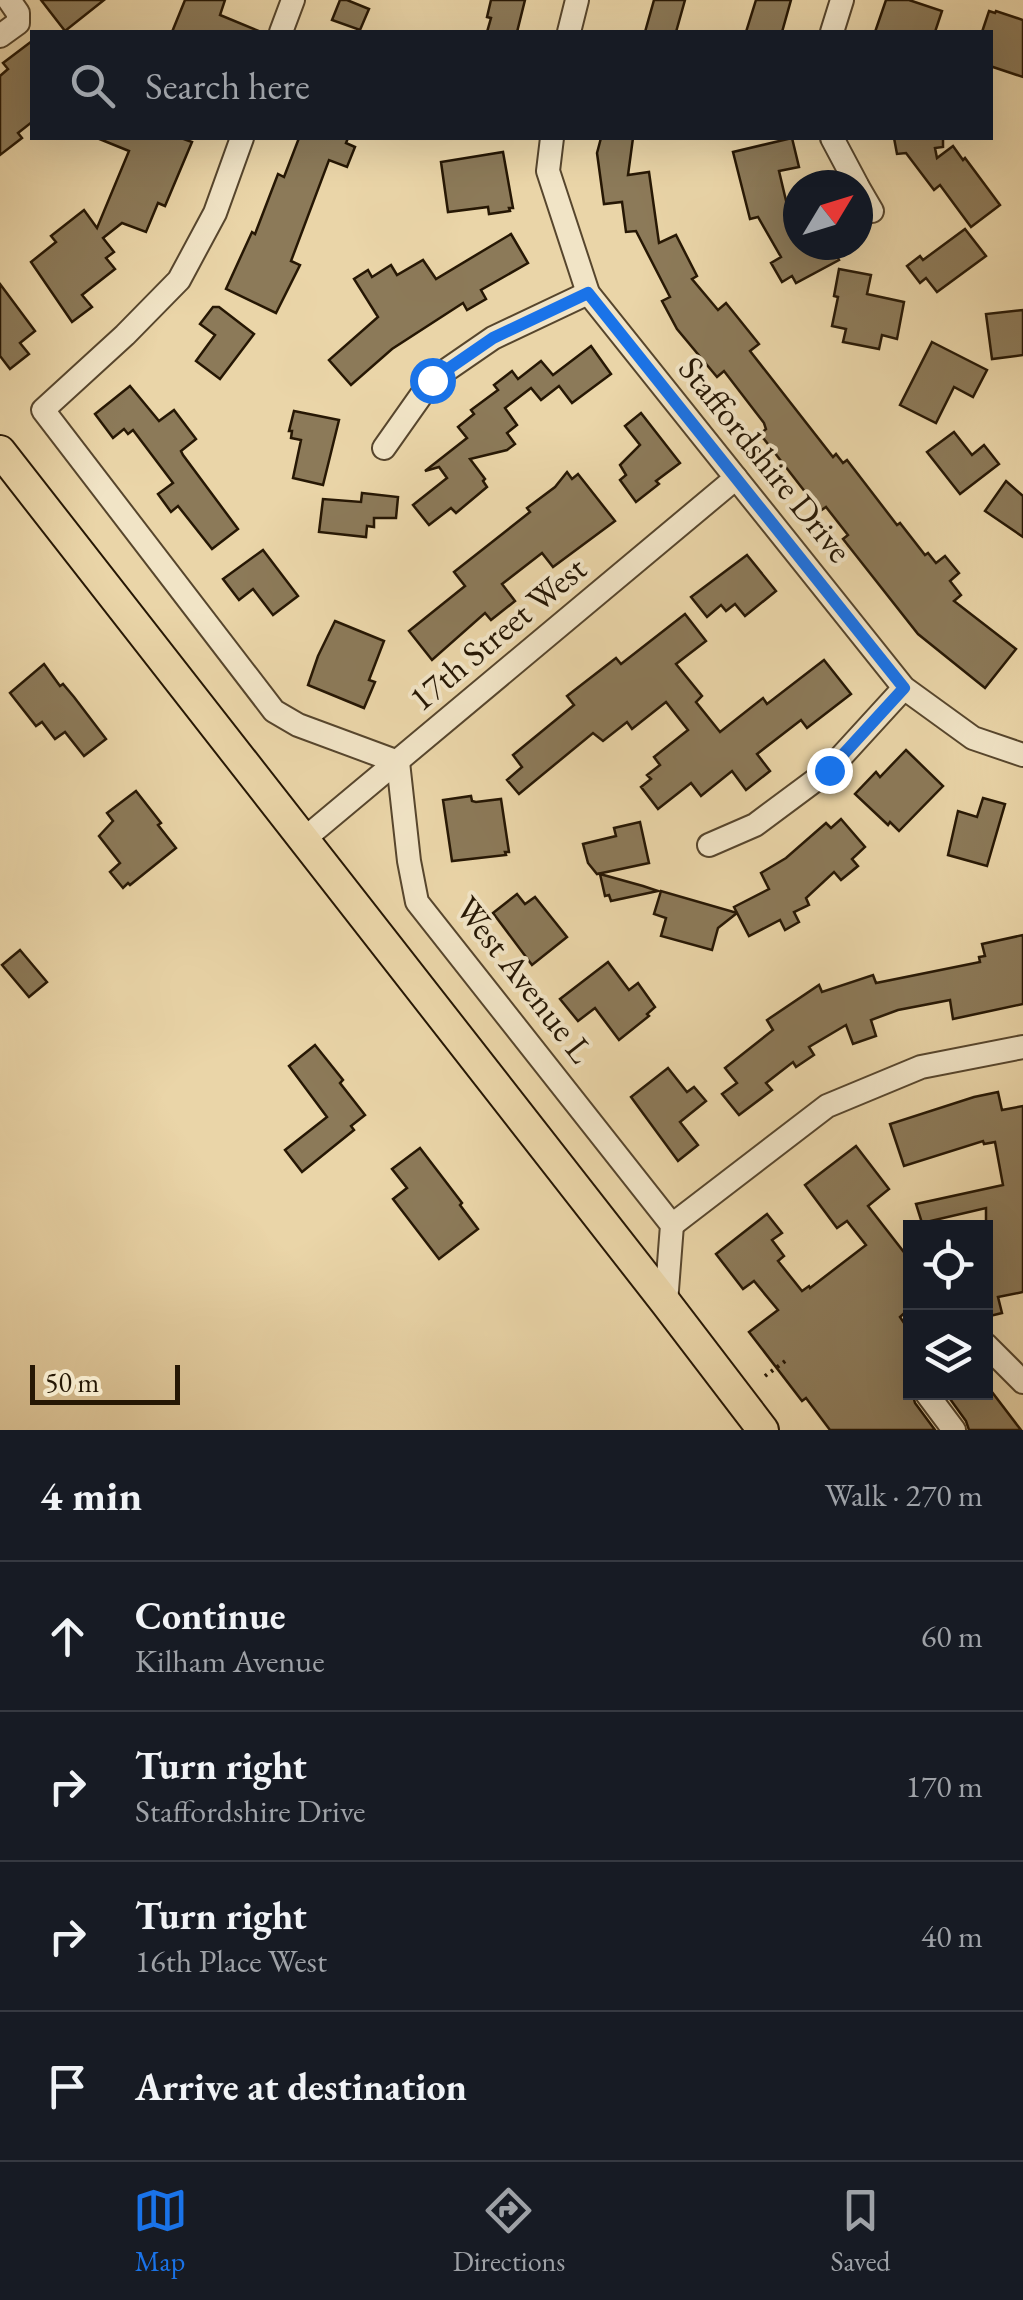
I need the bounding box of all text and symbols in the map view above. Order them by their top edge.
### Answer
search box [30,30,993,140]
icon: search [65,58,120,113]
text: Search here [145,61,310,110]
north arrow [783,170,873,260]
street label: Staffordshire Drive [669,347,863,571]
route start [410,358,456,404]
street label: 17th Street West [399,546,595,720]
route end [807,748,853,794]
street label: West Avenue L [446,887,604,1072]
map controls [903,1220,993,1400]
button: locate [903,1220,993,1310]
button: layers [903,1310,993,1400]
scale bar [30,1360,180,1404]
text: 50 m [45,1364,99,1400]
text: 4 min [40,1468,142,1523]
text: Walk · 270 m [825,1474,983,1516]
text: Continue [135,1591,286,1640]
icon: ahead [40,1609,95,1664]
text: 60 m [921,1615,983,1657]
text: Kilham Avenue [135,1640,325,1682]
text: Turn right [135,1741,307,1790]
icon: right [40,1759,95,1814]
text: 170 m [906,1765,983,1807]
text: Staffordshire Drive [135,1790,366,1832]
text: Turn right [135,1891,307,1940]
icon: right [40,1909,95,1964]
text: 40 m [921,1915,983,1957]
text: 16th Place West [135,1940,327,1982]
icon: arrive [40,2059,95,2114]
text: Arrive at destination [135,2062,467,2111]
tab: Map [133,2183,188,2279]
tab: Directions [453,2183,565,2279]
tab: Saved [830,2183,890,2279]

